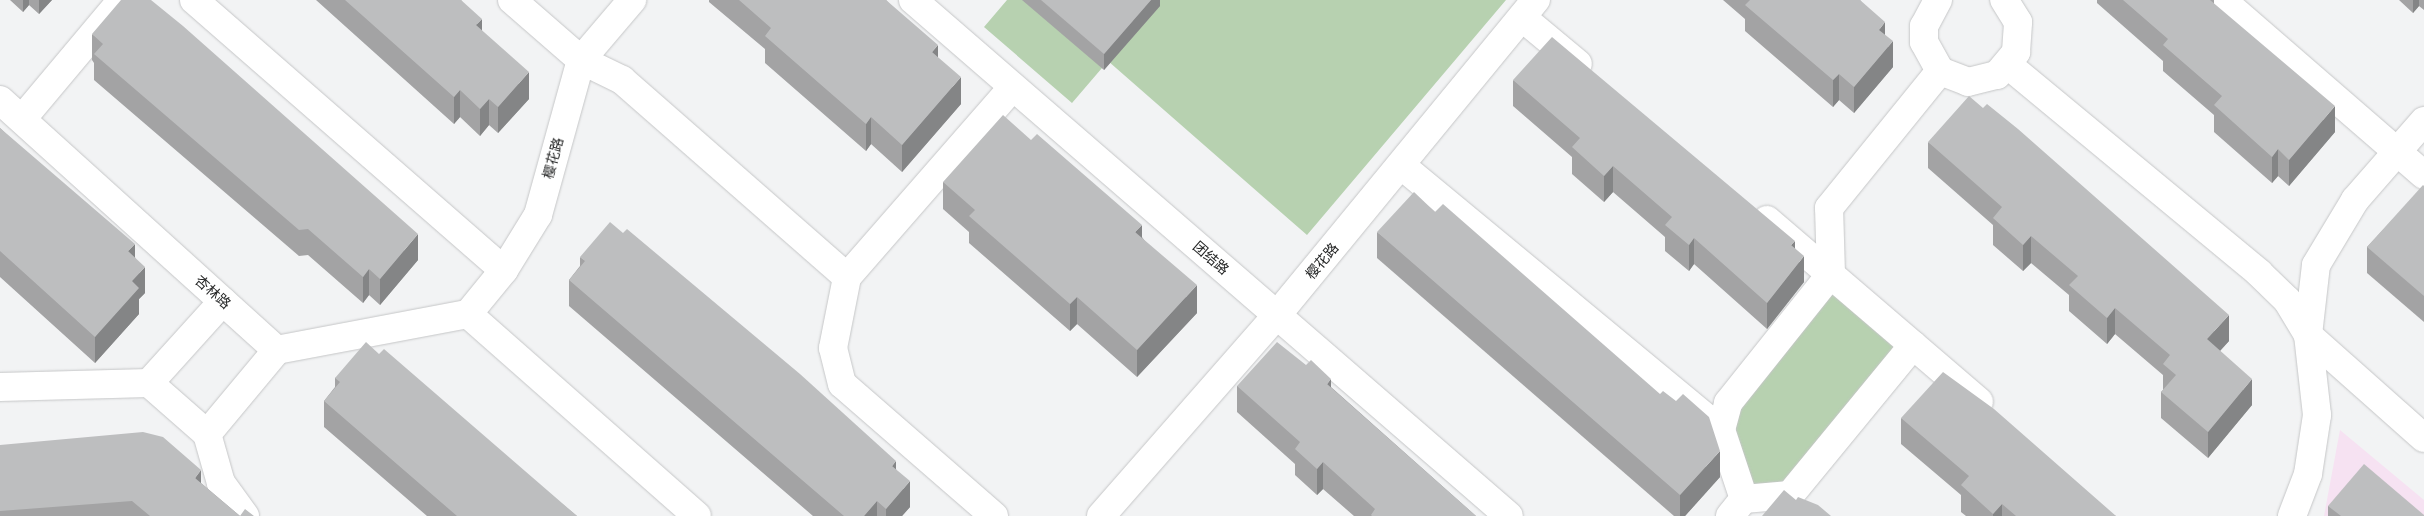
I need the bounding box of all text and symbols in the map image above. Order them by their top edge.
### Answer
street label: 樱花路 [539,136,567,180]
street label: 团结路 [1190,238,1232,278]
street label: 樱花路 [1302,240,1342,282]
street label: 杏林路 [192,272,234,312]

